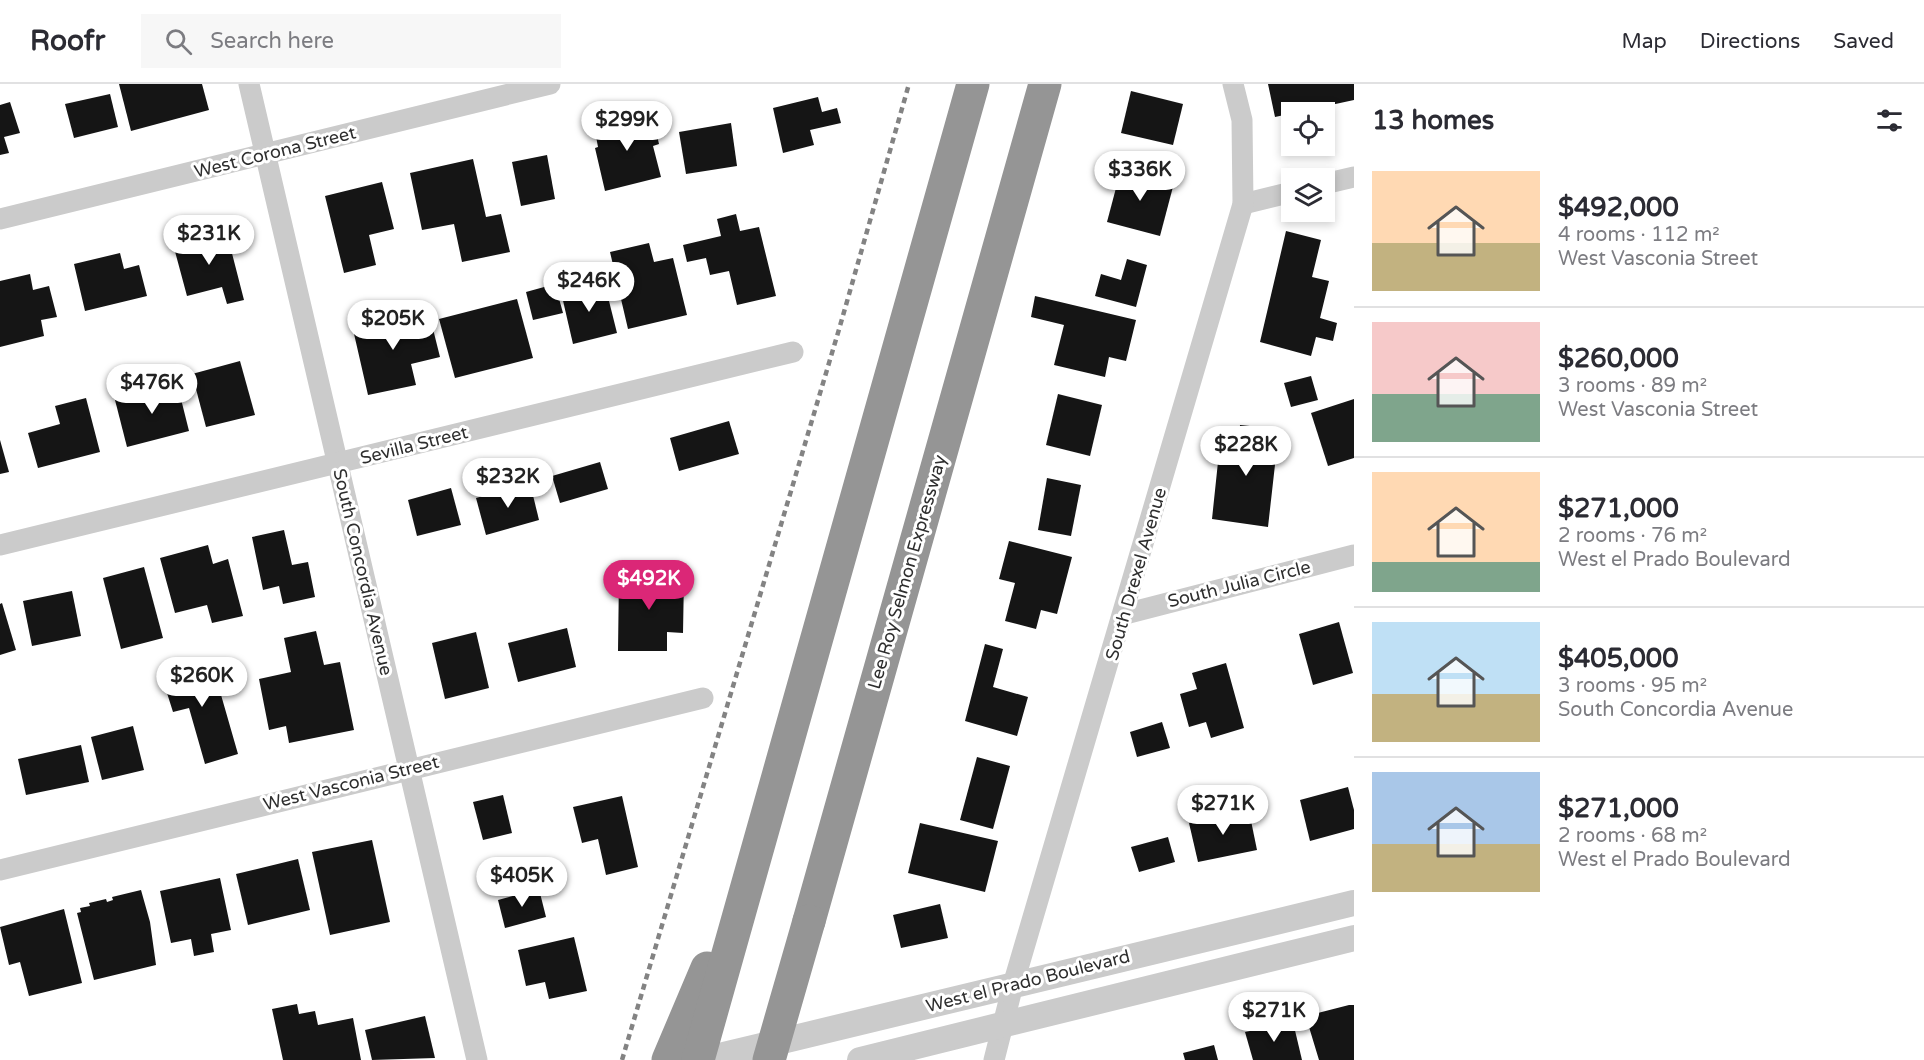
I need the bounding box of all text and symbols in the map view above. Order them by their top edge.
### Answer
search box [141,14,561,68]
text: Roofr [30,24,105,58]
icon: search [162,25,195,58]
text: Search here [210,28,334,54]
text: Map [1621,29,1667,54]
text: Directions [1700,29,1800,54]
text: Saved [1833,29,1894,54]
pin: $299K [585,101,669,152]
map controls [1281,102,1335,222]
button: locate [1281,102,1335,156]
icon: filters [1873,104,1906,137]
text: 13 homes [1372,105,1494,136]
text: $299K [595,108,659,132]
street label: West Corona Street [192,121,358,183]
pin: $336K [1098,151,1182,202]
text: $336K [1108,158,1172,182]
button: layers [1281,168,1335,222]
text: $492,000 [1558,192,1679,223]
icon: home [1420,195,1492,267]
pin: $231K [167,215,251,266]
text: $231K [177,222,241,246]
text: 4 rooms · 112 m² [1558,223,1720,247]
text: West Vasconia Street [1558,247,1758,271]
pin: $246K [547,262,631,313]
text: $246K [557,269,621,293]
pin: $205K [351,300,435,351]
text: $205K [361,307,425,331]
text: $260,000 [1558,343,1679,374]
icon: home [1420,346,1492,418]
pin: $476K [110,364,194,415]
text: $476K [120,371,184,395]
text: 3 rooms · 89 m² [1558,374,1707,398]
text: West Vasconia Street [1558,398,1758,422]
street label: Sevilla Street [358,421,470,469]
pin: $228K [1204,426,1288,477]
text: $228K [1214,433,1278,457]
street label: Lee Roy Selmon Expressway [863,452,951,692]
pin: $232K [466,458,550,509]
text: $232K [476,465,540,489]
street label: South Concordia Avenue [328,466,398,678]
street label: South Drexel Avenue [1101,485,1171,663]
text: $271,000 [1558,493,1679,524]
icon: home [1420,496,1492,568]
text: 2 rooms · 76 m² [1558,524,1707,548]
text: West el Prado Boulevard [1558,548,1791,572]
street label: South Julia Circle [1165,556,1313,612]
pin: $492K [607,560,691,611]
text: $492K [617,567,681,591]
text: $405,000 [1558,643,1678,674]
icon: home [1420,646,1492,718]
pin: $260K [160,657,244,708]
text: $260K [170,664,234,688]
text: 3 rooms · 95 m² [1558,674,1707,698]
text: South Concordia Avenue [1558,698,1793,722]
street label: West Vasconia Street [261,751,441,815]
pin: $271K [1181,785,1265,836]
text: $271K [1191,792,1255,816]
text: $271,000 [1558,793,1679,824]
icon: home [1420,796,1492,868]
text: 2 rooms · 68 m² [1558,824,1707,848]
text: West el Prado Boulevard [1558,848,1791,872]
pin: $405K [480,857,564,908]
text: $405K [490,864,554,888]
street label: West el Prado Boulevard [924,945,1132,1017]
pin: $271K [1232,992,1316,1043]
text: $271K [1242,999,1306,1023]

